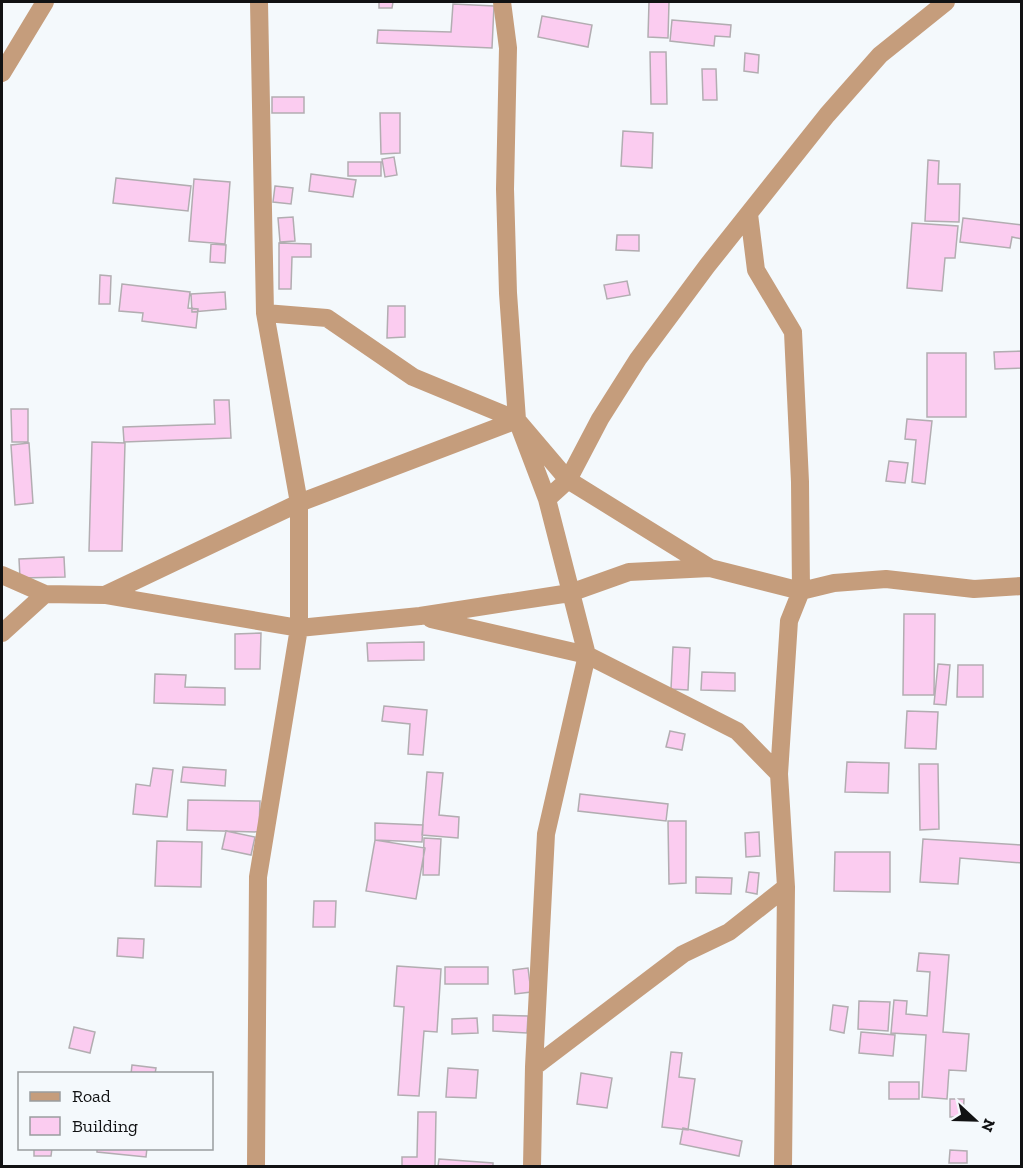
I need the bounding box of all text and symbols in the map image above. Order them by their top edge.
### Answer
legend [18,1072,213,1150]
text: Road [72,1085,111,1107]
north arrow [945,1090,1005,1150]
text: Building [72,1115,138,1137]
text: N [977,1116,1000,1135]

